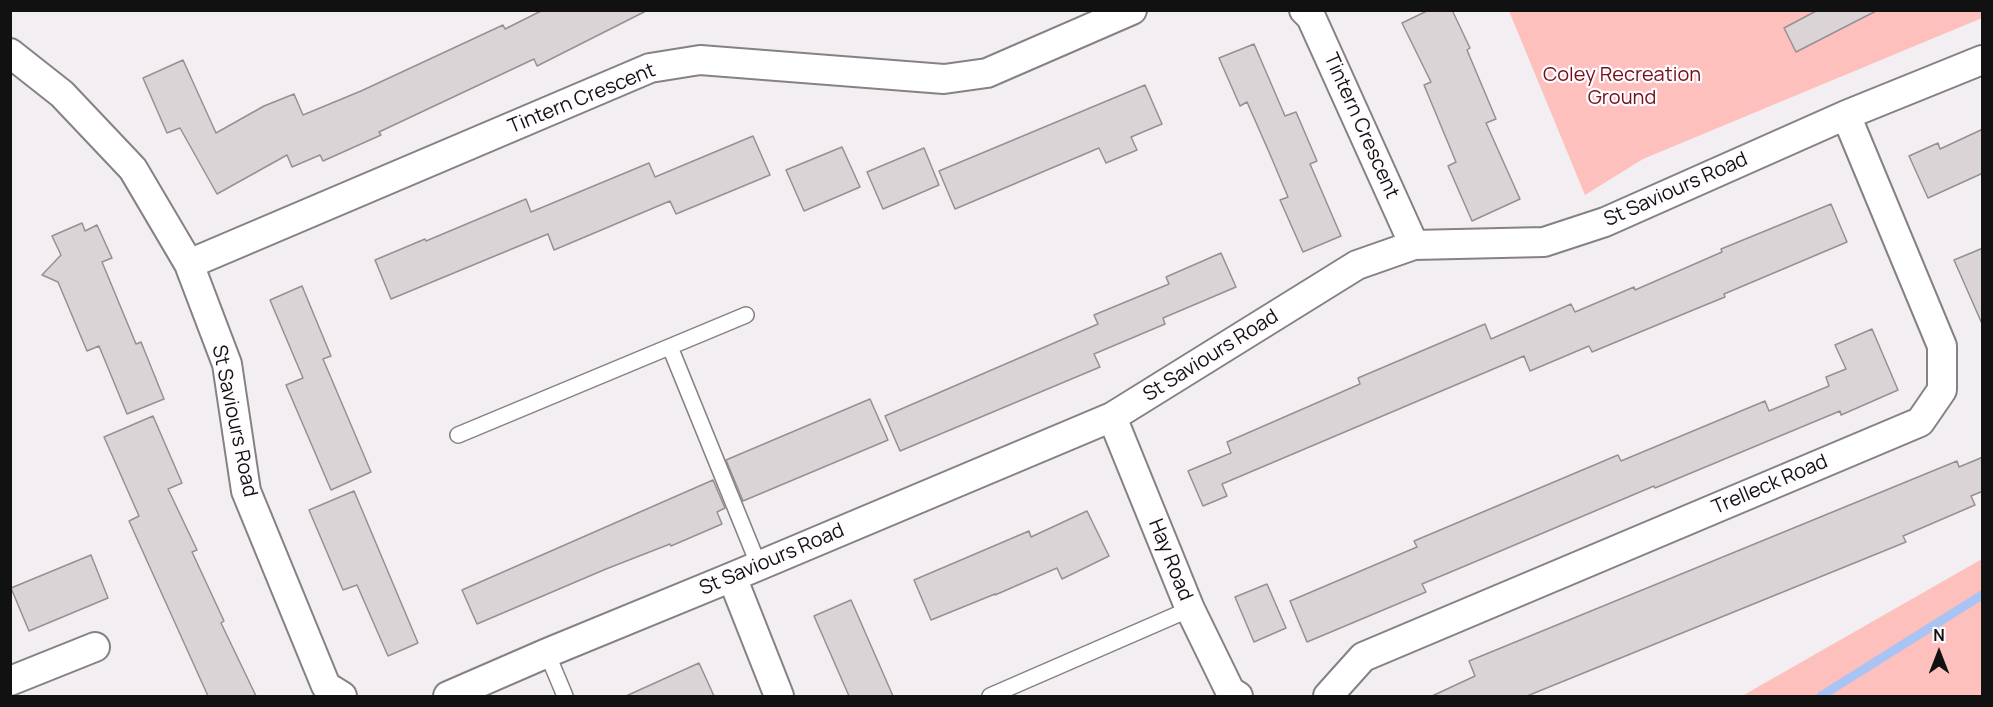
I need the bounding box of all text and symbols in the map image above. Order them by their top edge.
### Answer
street label: Tintern Crescent [1318,50,1404,202]
street label: Tintern Crescent [505,59,659,139]
park label: Coley Recreation Ground [1543,63,1701,110]
street label: St Saviours Road [1600,148,1752,232]
street label: St Saviours Road [1139,305,1283,407]
street label: St Saviours Road [206,343,262,499]
street label: Trelleck Road [1709,450,1831,520]
street label: Hay Road [1143,516,1197,604]
street label: St Saviours Road [696,519,848,601]
north arrow [1909,623,1969,683]
text: N [1933,624,1945,646]

